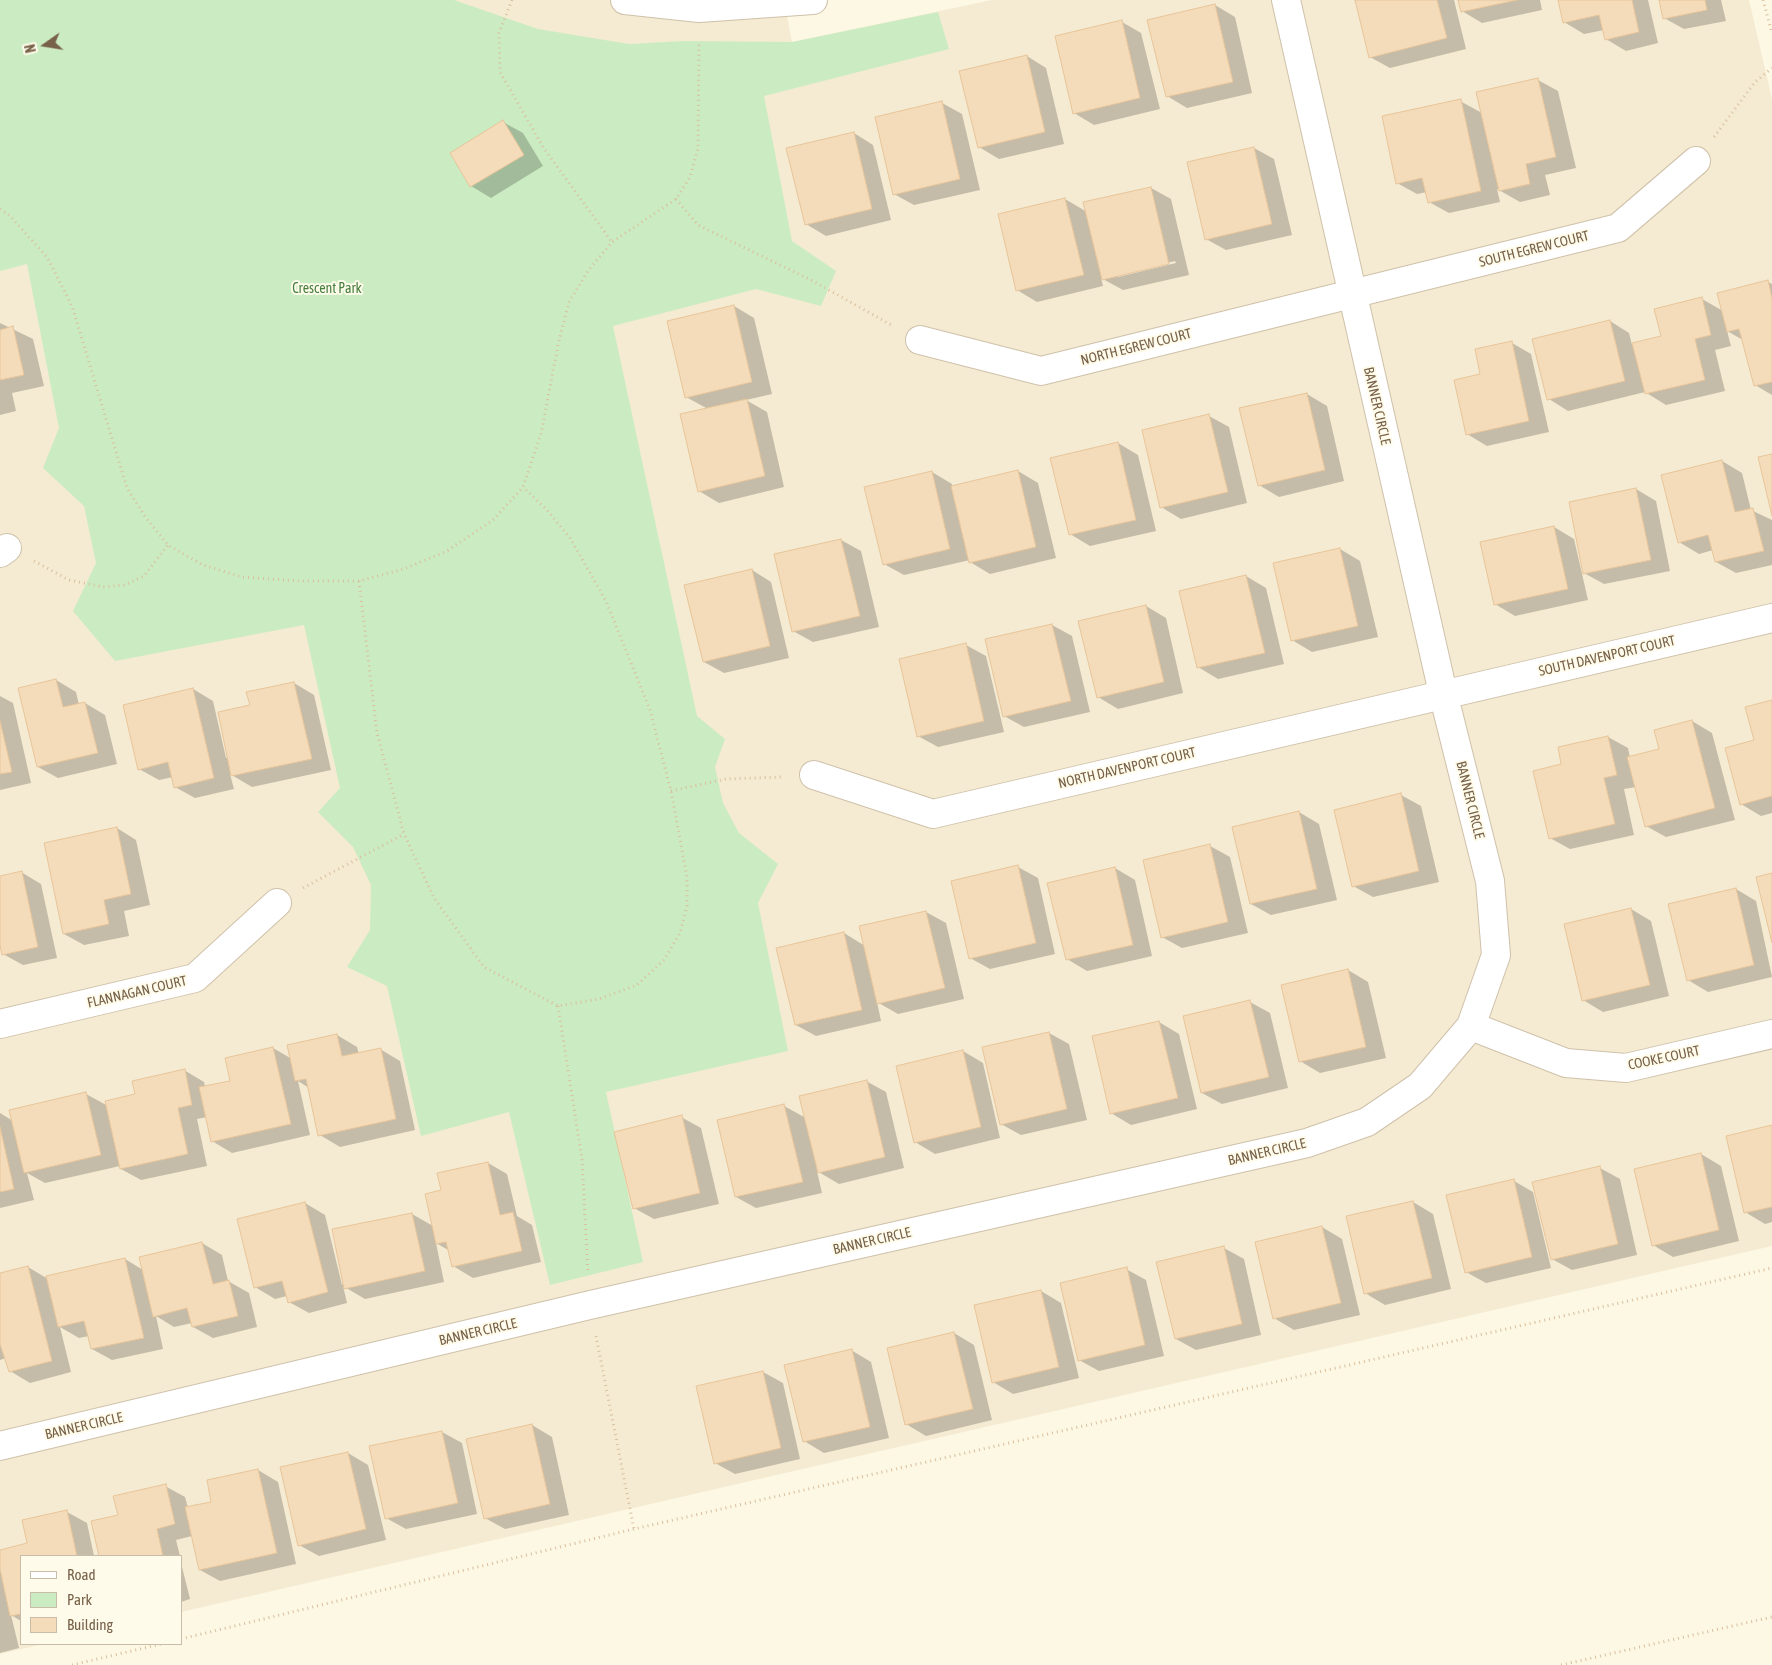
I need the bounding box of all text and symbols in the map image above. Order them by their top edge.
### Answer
north arrow [20,20,70,70]
text: N [22,43,39,54]
street label: SOUTH EGREW COURT [1477,227,1591,271]
park label: Crescent Park [292,281,362,297]
street label: NORTH EGREW COURT [1079,325,1193,369]
street label: BANNER CIRCLE [1360,365,1394,447]
street label: SOUTH DAVENPORT COURT [1537,632,1677,680]
street label: NORTH DAVENPORT COURT [1056,744,1198,792]
street label: BANNER CIRCLE [1452,759,1488,841]
street label: FLANNAGAN COURT [86,972,188,1012]
street label: COOKE COURT [1627,1042,1701,1074]
street label: BANNER CIRCLE [1226,1135,1308,1169]
street label: BANNER CIRCLE [831,1224,913,1258]
street label: BANNER CIRCLE [437,1315,519,1349]
street label: BANNER CIRCLE [43,1409,125,1443]
legend [20,1555,182,1645]
text: Road [67,1566,96,1583]
text: Park [67,1591,92,1608]
text: Building [67,1616,113,1633]

